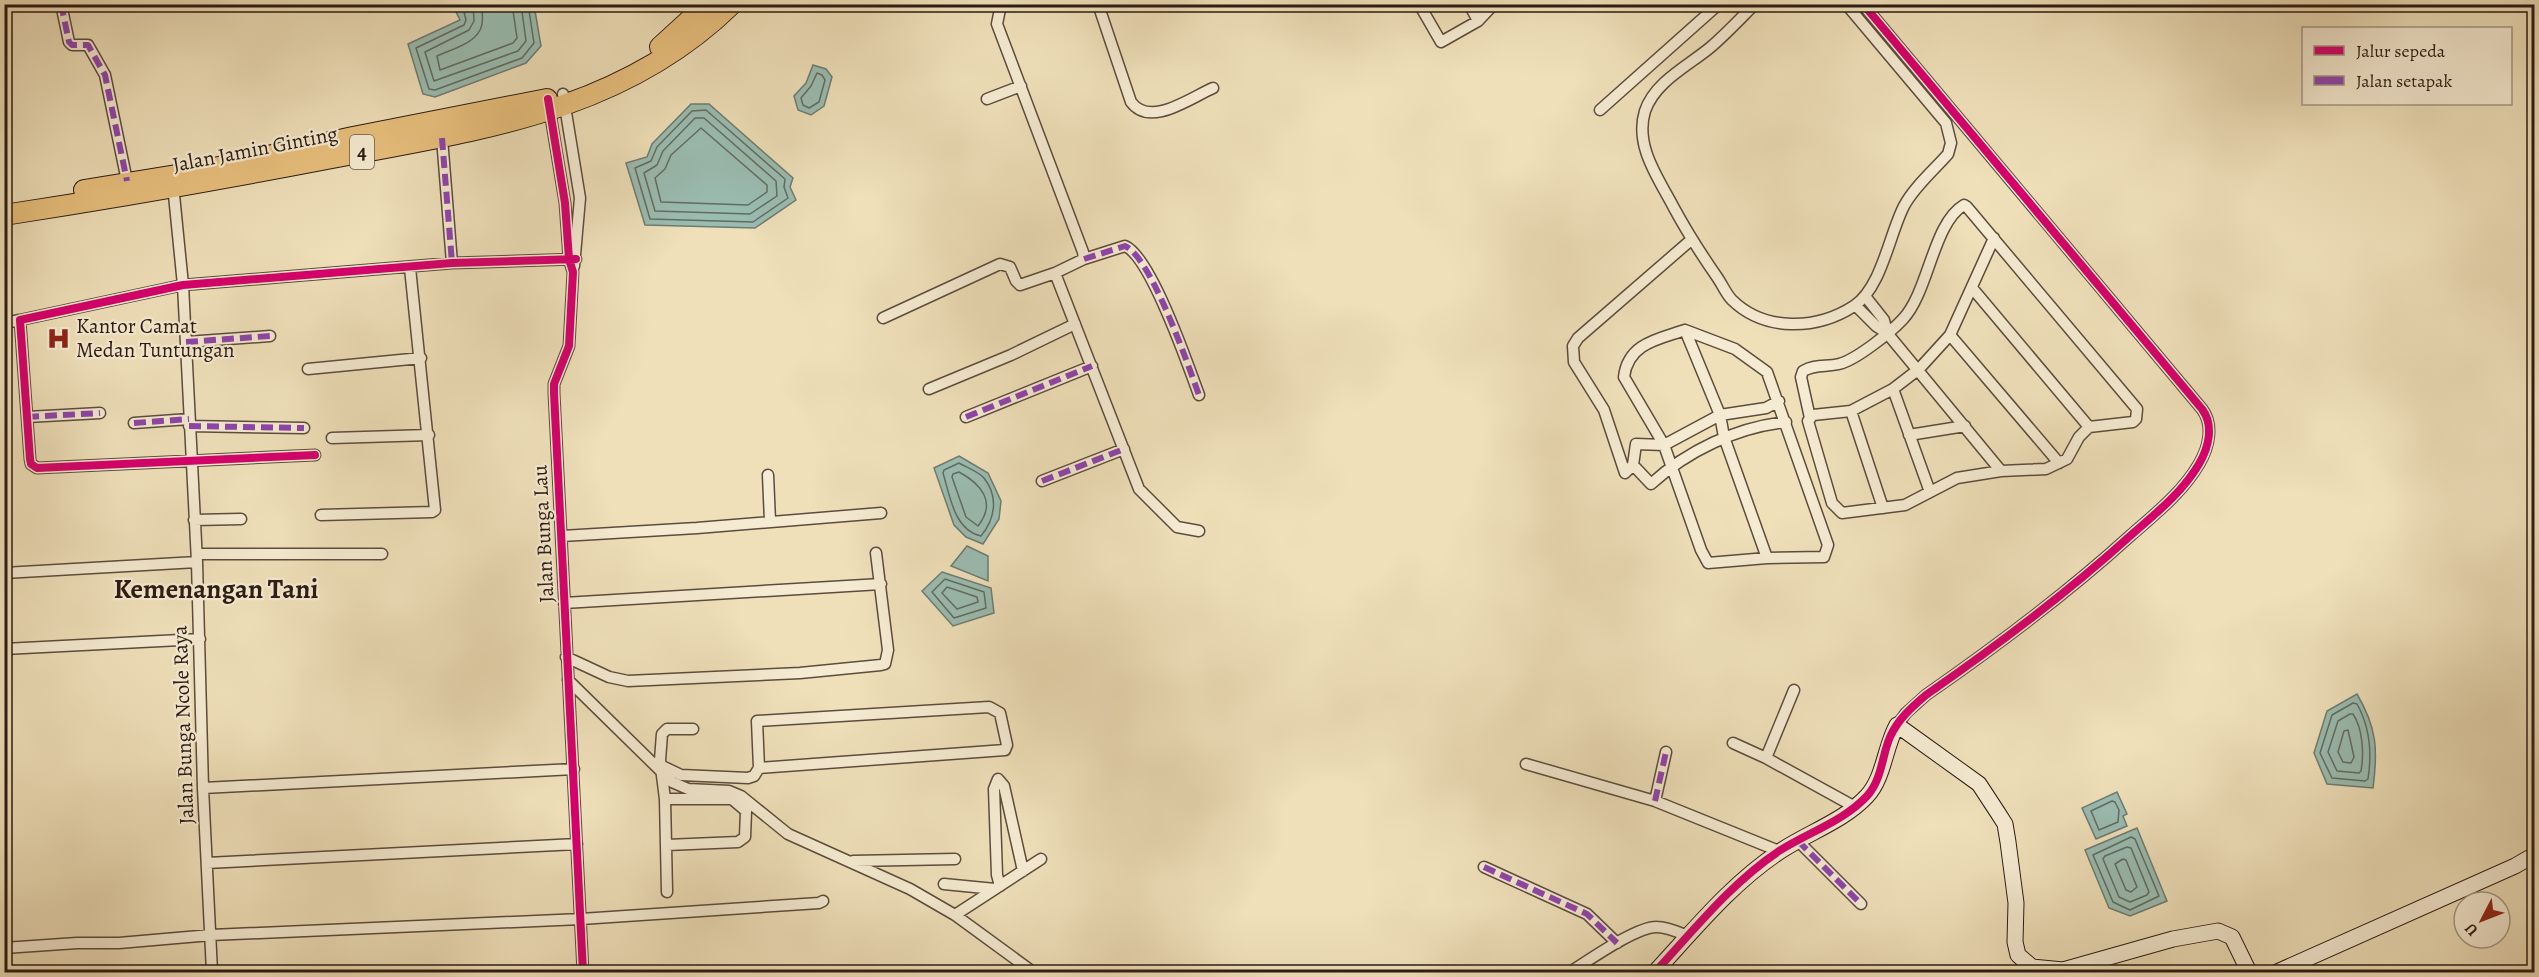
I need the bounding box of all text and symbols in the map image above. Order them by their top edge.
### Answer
legend [2302,27,2512,105]
text: Jalur sepeda [2356,39,2446,63]
text: Jalan setapak [2356,69,2452,93]
street label: Jalan Jamin Ginting [170,119,340,179]
road number: 4 [350,135,374,169]
place label: Kantor Camat Medan Tuntungan [76,312,235,364]
hospital icon: Kantor Camat Medan Tuntungan [45,325,71,351]
street label: Jalan Bunga Lau [525,464,561,604]
district label: Kemenangan Tani [114,571,318,607]
street label: Jalan Bunga Ncole Raya [166,625,200,825]
north arrow [2452,890,2512,950]
text: U [2460,918,2483,941]

